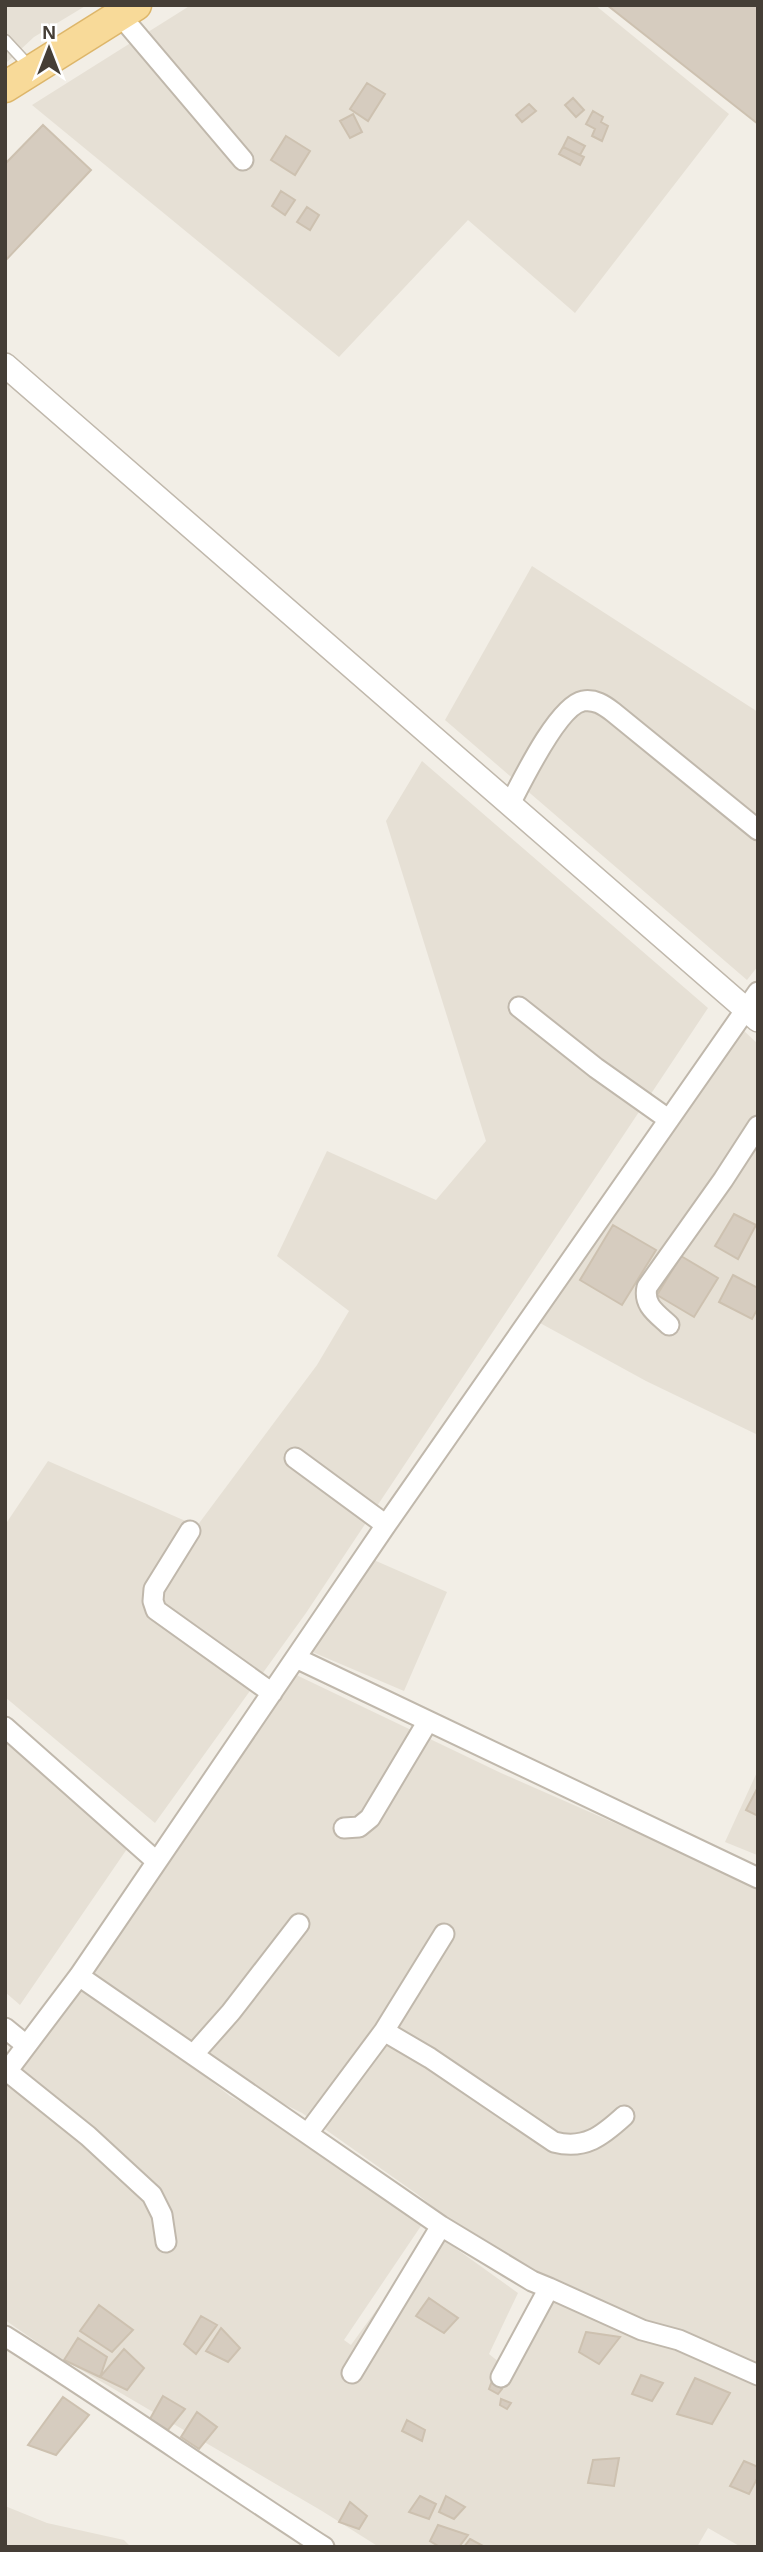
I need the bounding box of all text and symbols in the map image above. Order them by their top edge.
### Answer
north arrow [14,14,84,84]
text: N [42,22,56,43]

